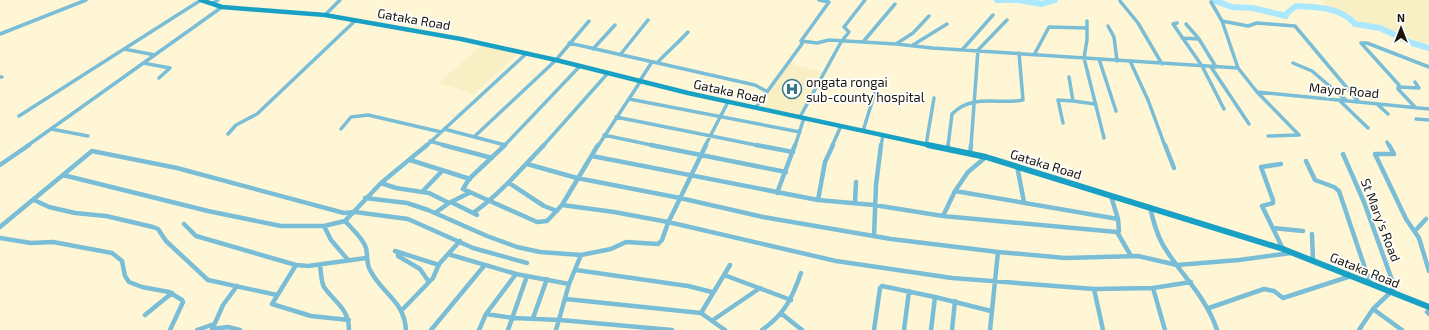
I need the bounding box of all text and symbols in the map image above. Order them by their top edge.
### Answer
street label: Gataka Road [376,5,452,33]
north arrow [1381,8,1421,48]
text: N [1397,11,1405,24]
place label: ongata rongai sub-county hospital [806,74,925,105]
street label: Gataka Road [692,75,768,107]
hospital icon: ongata rongai sub-county hospital [781,78,803,100]
street label: Mayor Road [1308,79,1380,101]
street label: Gataka Road [1008,146,1084,182]
street label: St Mary's Road [1358,176,1404,264]
street label: Gataka Road [1328,249,1402,291]

